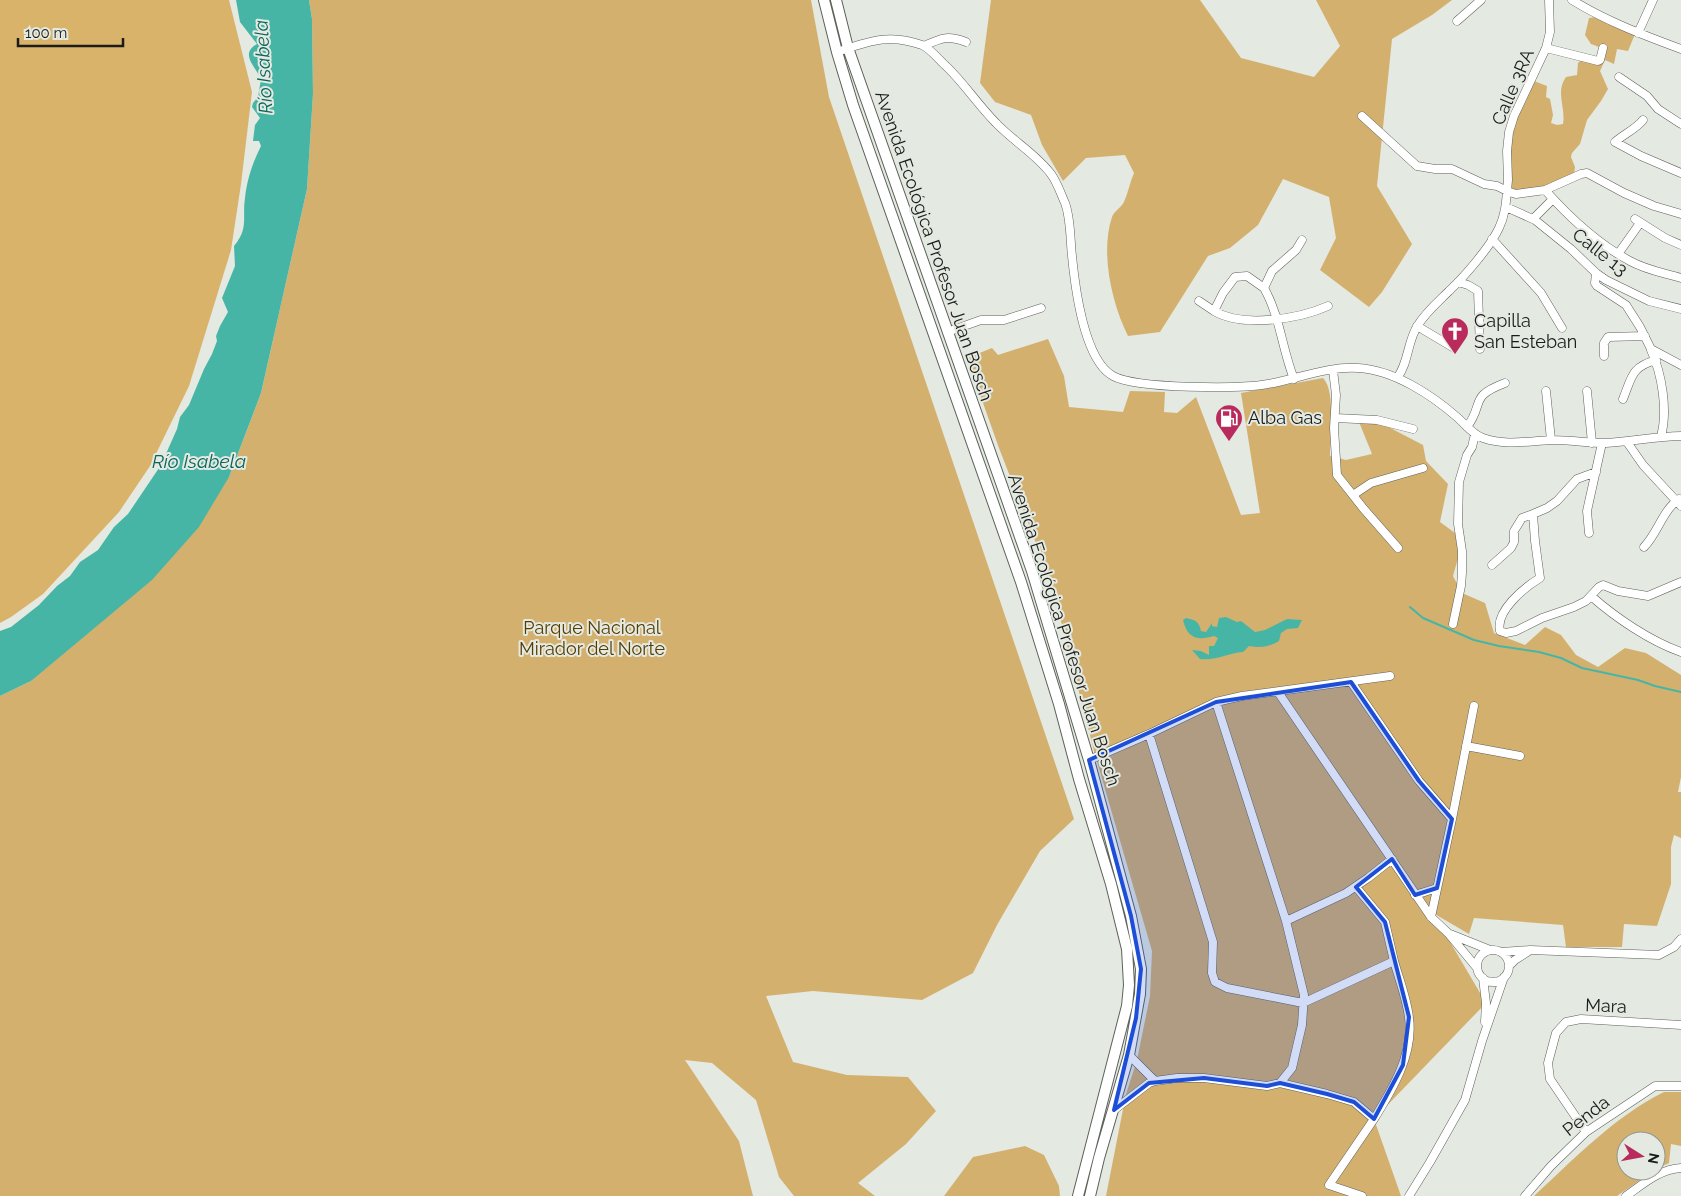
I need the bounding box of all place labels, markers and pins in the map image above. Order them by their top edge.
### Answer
place label: Capilla San Esteban [1474,310,1577,352]
church icon: Capilla San Esteban [1440,316,1470,355]
fuel station icon: Alba Gas [1214,403,1244,442]
place label: Alba Gas [1248,407,1322,428]

